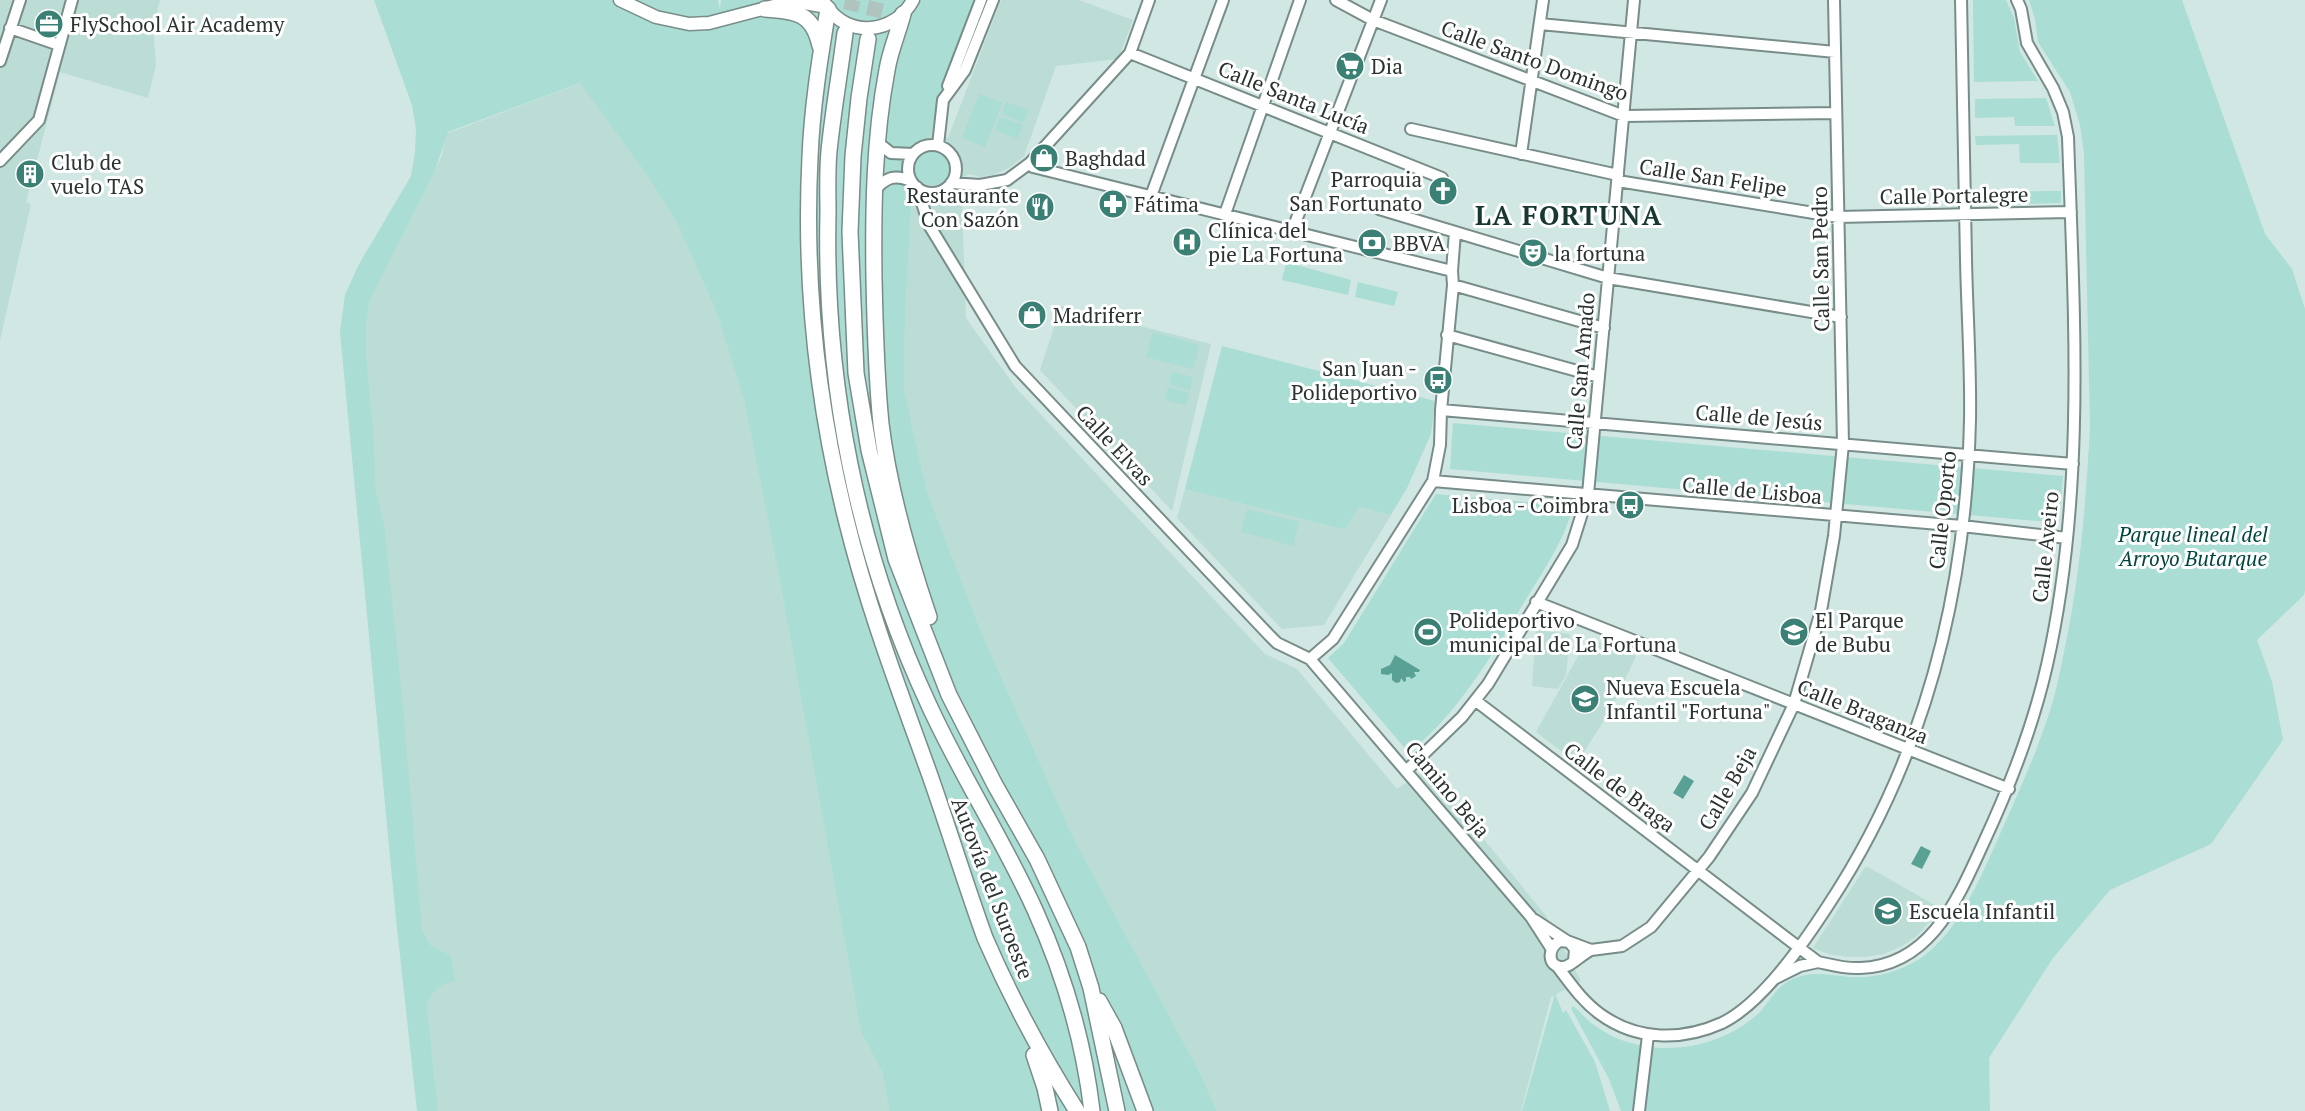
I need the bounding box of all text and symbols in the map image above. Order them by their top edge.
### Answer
office icon: FlySchool Air Academy [33,8,65,40]
place label: FlySchool Air Academy [70,10,285,38]
street label: Calle Santo Domingo [1437,13,1633,107]
supermarket icon: Dia [1334,50,1366,82]
place label: Dia [1371,52,1403,80]
street label: Calle Santa Lucía [1214,54,1374,140]
shop icon: Baghdad [1028,142,1060,174]
place label: Baghdad [1065,144,1146,172]
place label: Club de vuelo TAS [50,148,144,200]
street label: Calle San Felipe [1637,152,1789,202]
building icon: Club de vuelo TAS [14,158,46,190]
place label: Parroquia San Fortunato [1289,165,1422,217]
church icon: Parroquia San Fortunato [1427,175,1459,207]
street label: Calle Portalegre [1879,180,2029,210]
place label: Restaurante Con Sazón [906,181,1020,233]
street label: Calle San Pedro [1805,186,1835,332]
pharmacy icon: Fátima [1097,188,1129,220]
place label: Fátima [1134,190,1199,218]
restaurant icon: Restaurante Con Sazón [1024,191,1056,223]
district label: LA FORTUNA [1475,197,1663,233]
place label: Clínica del pie La Fortuna [1208,216,1344,268]
hospital icon: Clínica del pie La Fortuna [1171,226,1203,258]
bank icon: BBVA [1356,227,1388,259]
place label: BBVA [1393,229,1446,257]
theatre icon: la fortuna [1517,237,1549,269]
place label: la fortuna [1554,239,1646,267]
street label: Calle San Amado [1559,291,1601,451]
shop icon: Madriferr [1016,299,1048,331]
place label: Madriferr [1053,301,1141,329]
place label: San Juan - Polideportivo [1291,354,1417,406]
bus stop icon: San Juan - Polideportivo [1422,364,1454,396]
street label: Calle de Jesús [1694,397,1824,437]
street label: Calle Elvas [1070,398,1160,492]
street label: Calle Oporto [1922,449,1962,571]
street label: Calle de Lisboa [1681,470,1824,510]
bus stop icon: Lisboa - Coimbra [1614,489,1646,521]
street label: Calle Aveiro [2025,490,2065,604]
place label: Lisboa - Coimbra [1452,491,1609,519]
park label: Parque lineal del Arroyo Butarque [2117,520,2268,572]
place label: Polideportivo municipal de La Fortuna [1449,606,1677,658]
place label: El Parque de Bubu [1815,606,1904,658]
sports icon: Polideportivo municipal de La Fortuna [1412,616,1444,648]
school or university icon: El Parque de Bubu [1778,616,1810,648]
street label: Calle Braganza [1793,672,1933,750]
place label: Nueva Escuela Infantil "Fortuna" [1606,673,1771,725]
school or university icon: Nueva Escuela Infantil "Fortuna" [1569,683,1601,715]
street label: Camino Beja [1399,735,1497,843]
street label: Calle de Braga [1558,736,1682,838]
street label: Calle Beja [1692,741,1762,835]
street label: Autovía del Suroeste [945,793,1041,983]
school or university icon: Escuela Infantil [1872,895,1904,927]
place label: Escuela Infantil [1909,897,2055,925]

